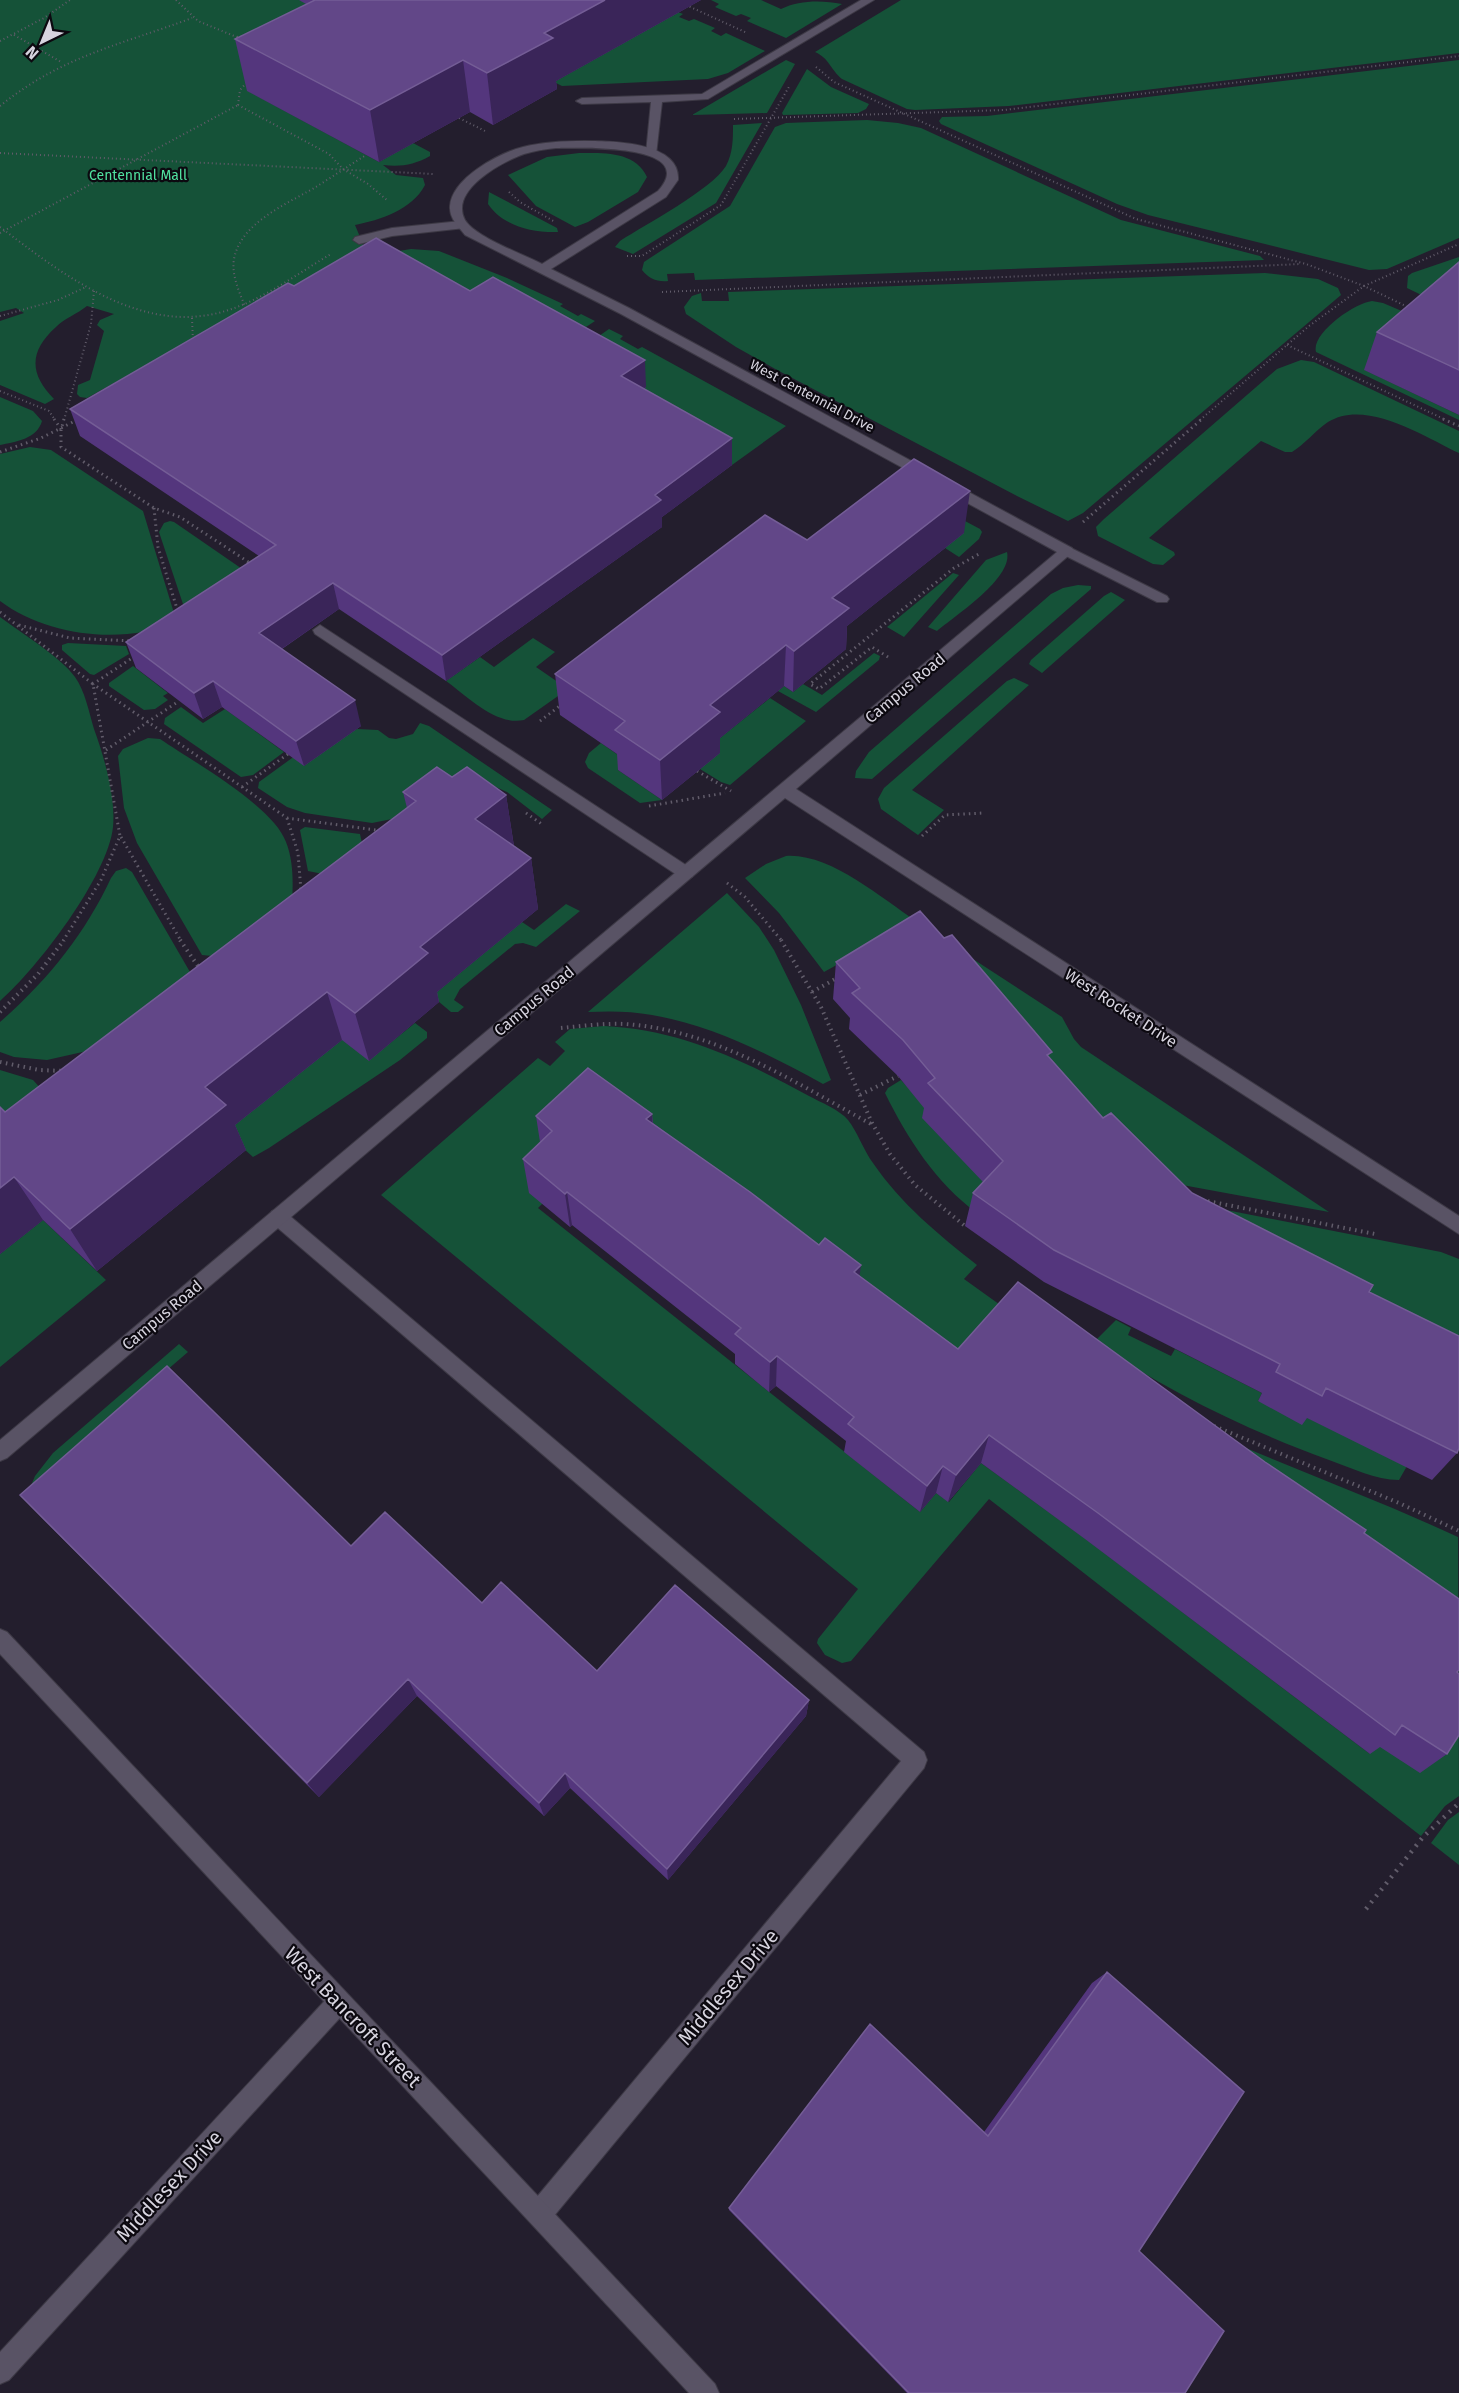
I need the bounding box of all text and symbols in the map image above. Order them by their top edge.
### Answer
north arrow [12,12,72,72]
text: N [22,42,42,63]
park label: Centennial Mall [89,167,187,184]
street label: West Centennial Drive [747,356,877,436]
street label: Campus Road [861,649,949,727]
street label: Campus Road [490,962,578,1040]
street label: West Rocket Drive [1061,965,1181,1051]
street label: Campus Road [118,1276,206,1354]
street label: Middlesex Drive [673,1924,783,2050]
street label: West Bancroft Street [280,1942,427,2093]
street label: Middlesex Drive [111,2125,227,2247]

